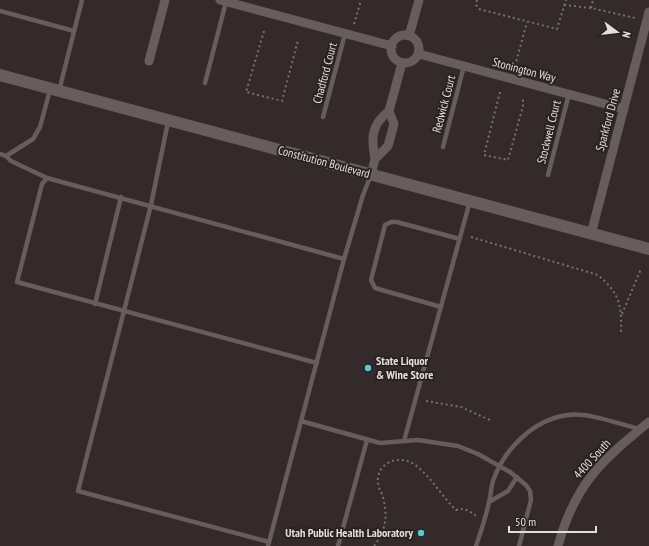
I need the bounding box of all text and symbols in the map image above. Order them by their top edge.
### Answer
north arrow [597,12,637,52]
text: N [619,30,634,39]
street label: Chadford Court [309,40,340,105]
street label: Stonington Way [491,54,558,85]
street label: Redwick Court [429,73,459,134]
street label: Sparkford Drive [592,87,623,153]
street label: Stockwell Court [533,98,564,165]
street label: Constitution Boulevard [277,142,372,181]
place label: State Liquor & Wine Store [376,353,433,382]
marker: State Liquor & Wine Store [363,363,373,373]
street label: 4400 South [570,436,613,482]
scale bar [509,508,596,534]
text: 50 m [515,514,536,529]
place label: Utah Public Health Laboratory [285,525,413,540]
marker: Utah Public Health Laboratory [416,528,426,538]

